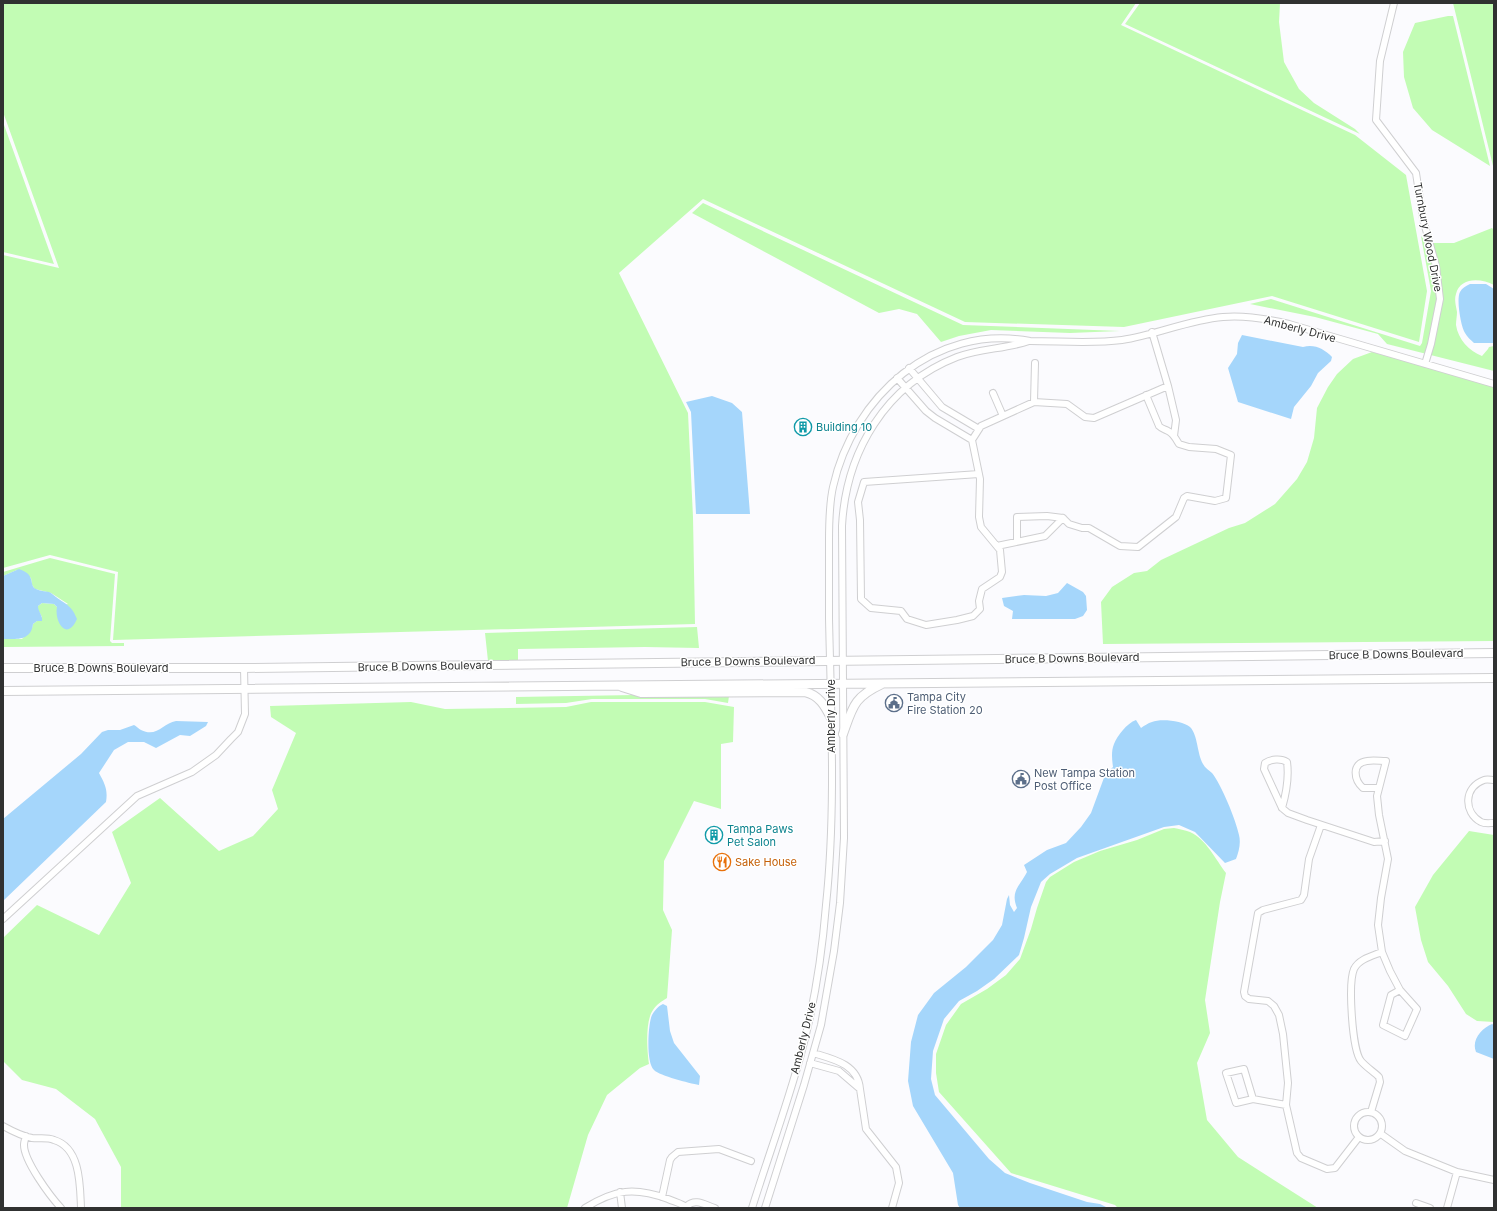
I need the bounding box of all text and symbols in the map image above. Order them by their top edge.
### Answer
street label: Turnbury Wood Drive [1411,181,1445,293]
street label: Amberly Drive [1262,313,1338,345]
building icon: Building 10 [793,417,813,437]
place label: Building 10 [816,420,872,434]
street label: Bruce B Downs Boulevard [1328,646,1464,662]
street label: Bruce B Downs Boulevard [1004,650,1140,666]
street label: Bruce B Downs Boulevard [680,653,816,669]
street label: Bruce B Downs Boulevard [357,658,493,674]
street label: Bruce B Downs Boulevard [34,661,168,675]
street label: Amberly Drive [824,679,838,753]
place label: Tampa City Fire Station 20 [907,690,983,717]
public building icon: Tampa City Fire Station 20 [884,693,904,713]
place label: New Tampa Station Post Office [1034,766,1135,793]
public building icon: New Tampa Station Post Office [1011,769,1031,789]
place label: Tampa Paws Pet Salon [727,822,793,849]
building icon: Tampa Paws Pet Salon [704,825,724,845]
restaurant icon: Sake House [712,852,732,872]
place label: Sake House [735,855,797,869]
street label: Amberly Drive [787,1000,819,1076]

